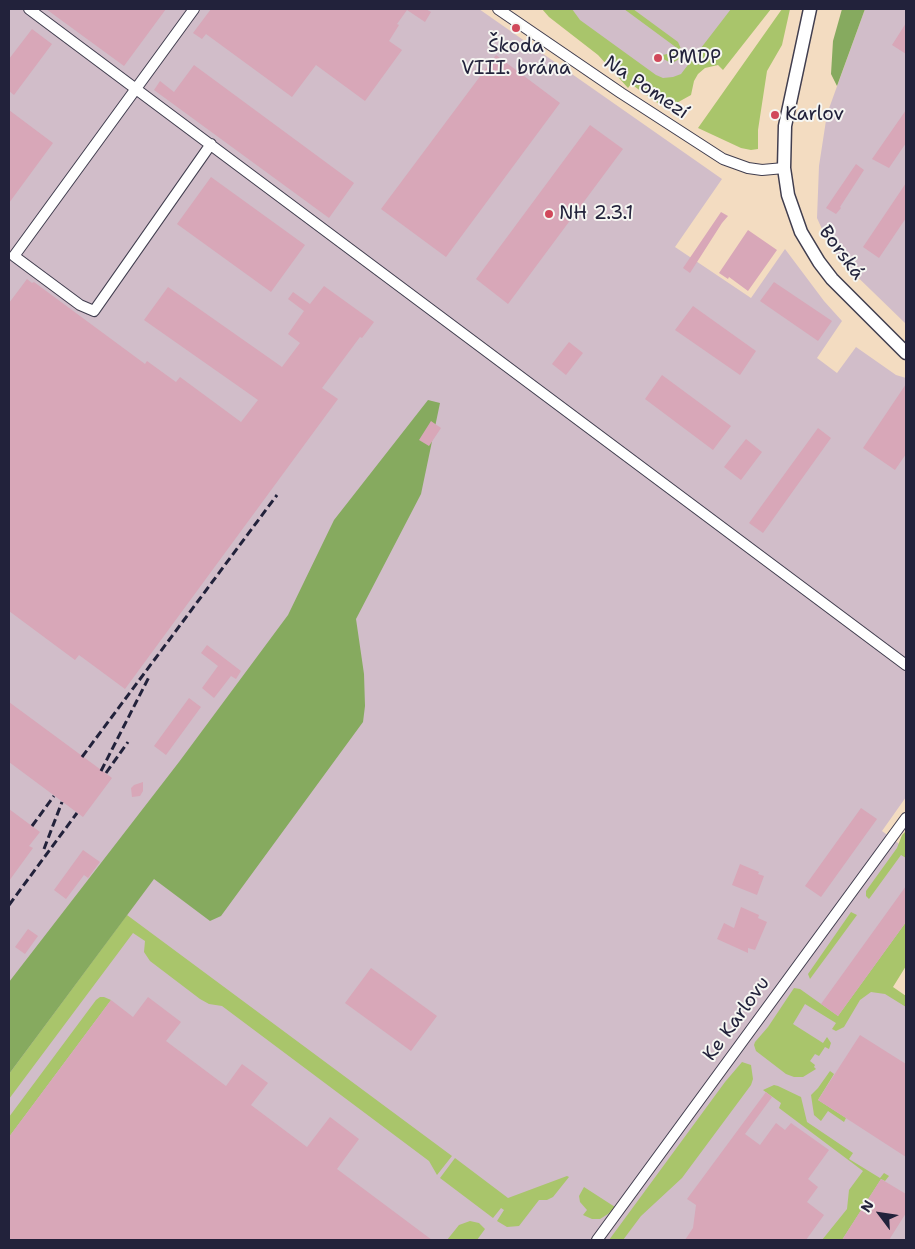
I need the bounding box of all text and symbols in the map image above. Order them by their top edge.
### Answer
marker: Škoda VIII. brána [510,22,522,34]
place label: Škoda VIII. brána [461,36,571,80]
place label: PMDP [668,47,721,69]
street label: Na Pomezí [599,51,693,125]
marker: PMDP [652,52,664,64]
place label: Karlov [785,104,844,126]
marker: Karlov [769,109,781,121]
place label: NH 2.3.1 [559,203,633,225]
marker: NH 2.3.1 [543,208,555,220]
street label: Borská [813,221,869,285]
street label: Ke Karlovu [699,972,775,1066]
north arrow [855,1189,905,1239]
text: N [857,1197,878,1216]

